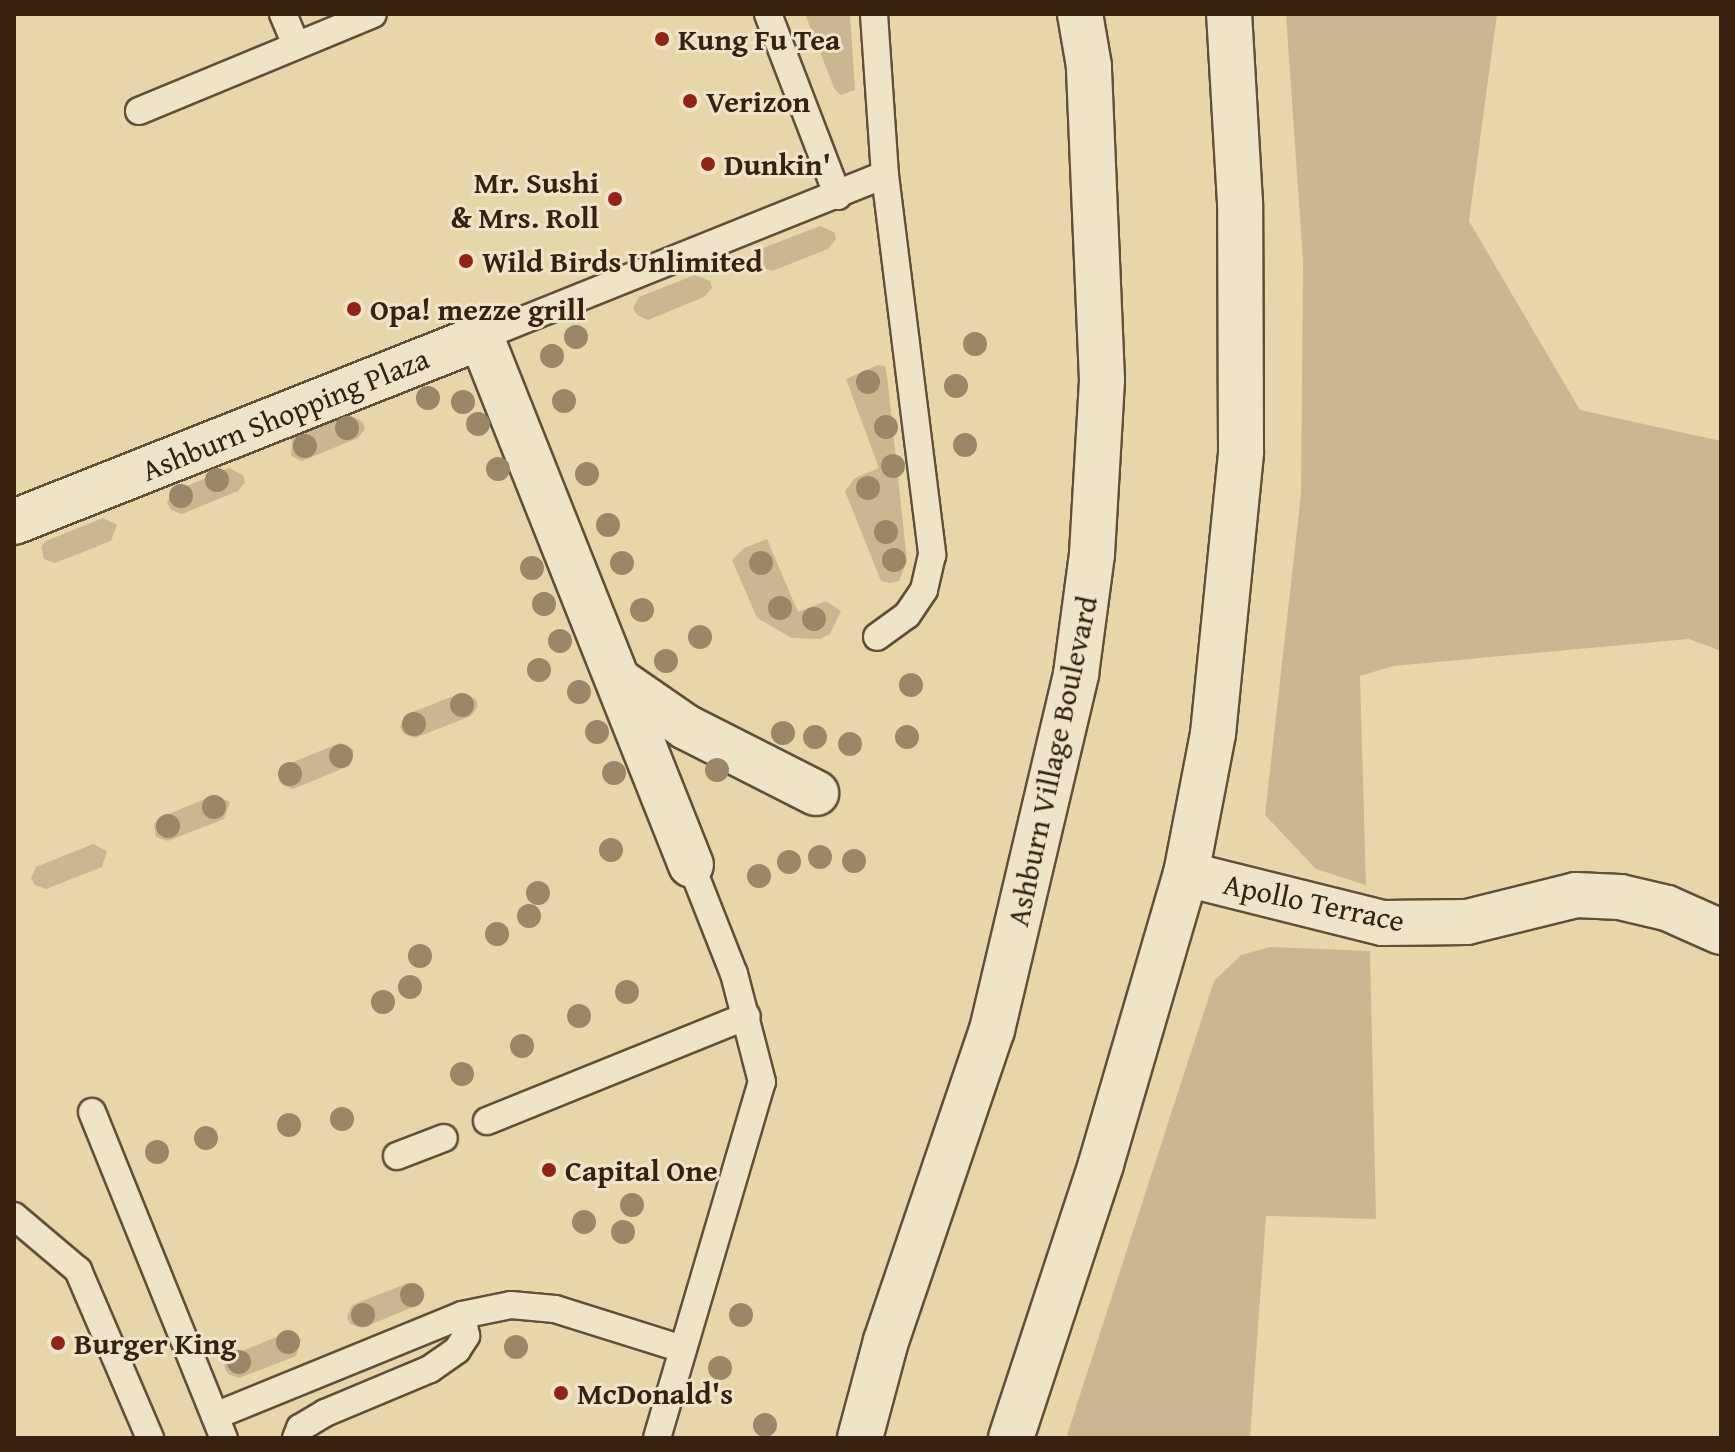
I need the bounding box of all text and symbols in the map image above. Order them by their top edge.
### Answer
place label: Kung Fu Tea [678,21,840,57]
marker: Kung Fu Tea [653,30,671,48]
place label: Verizon [706,83,810,119]
marker: Verizon [681,92,699,110]
place label: Dunkin' [724,146,831,182]
marker: Dunkin' [699,155,717,173]
place label: Mr. Sushi & Mrs. Roll [451,164,599,234]
marker: Mr. Sushi & Mrs. Roll [606,190,624,208]
place label: Wild Birds Unlimited [482,243,763,279]
marker: Wild Birds Unlimited [457,252,475,270]
place label: Opa! mezze grill [370,291,585,327]
marker: Opa! mezze grill [345,300,363,318]
street label: Ashburn Shopping Plaza [136,340,434,488]
street label: Ashburn Village Boulevard [999,593,1105,929]
street label: Apollo Terrace [1220,865,1408,939]
place label: Capital One [565,1152,718,1188]
marker: Capital One [540,1161,558,1179]
place label: Burger King [74,1325,236,1361]
marker: Burger King [49,1334,67,1352]
place label: McDonald's [577,1375,733,1411]
marker: McDonald's [552,1384,570,1402]

